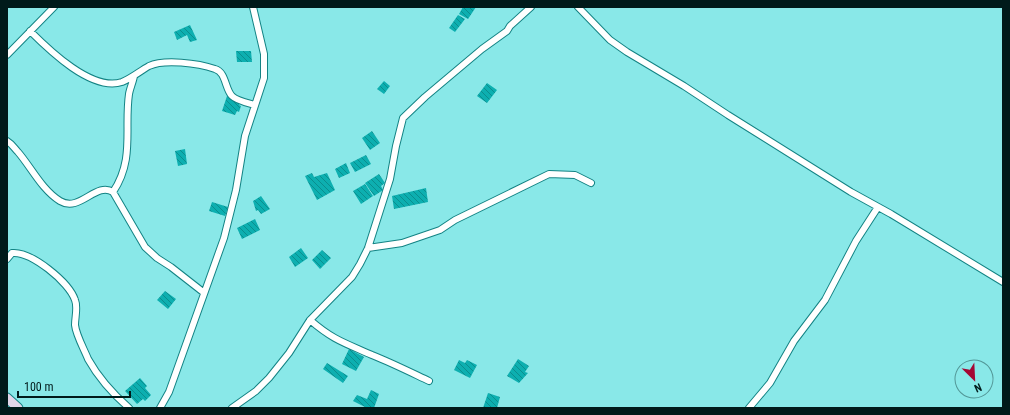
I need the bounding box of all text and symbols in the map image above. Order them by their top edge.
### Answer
north arrow [954,359,994,399]
scale bar [18,373,130,399]
text: 100 m [24,380,54,394]
text: N [972,380,984,395]

